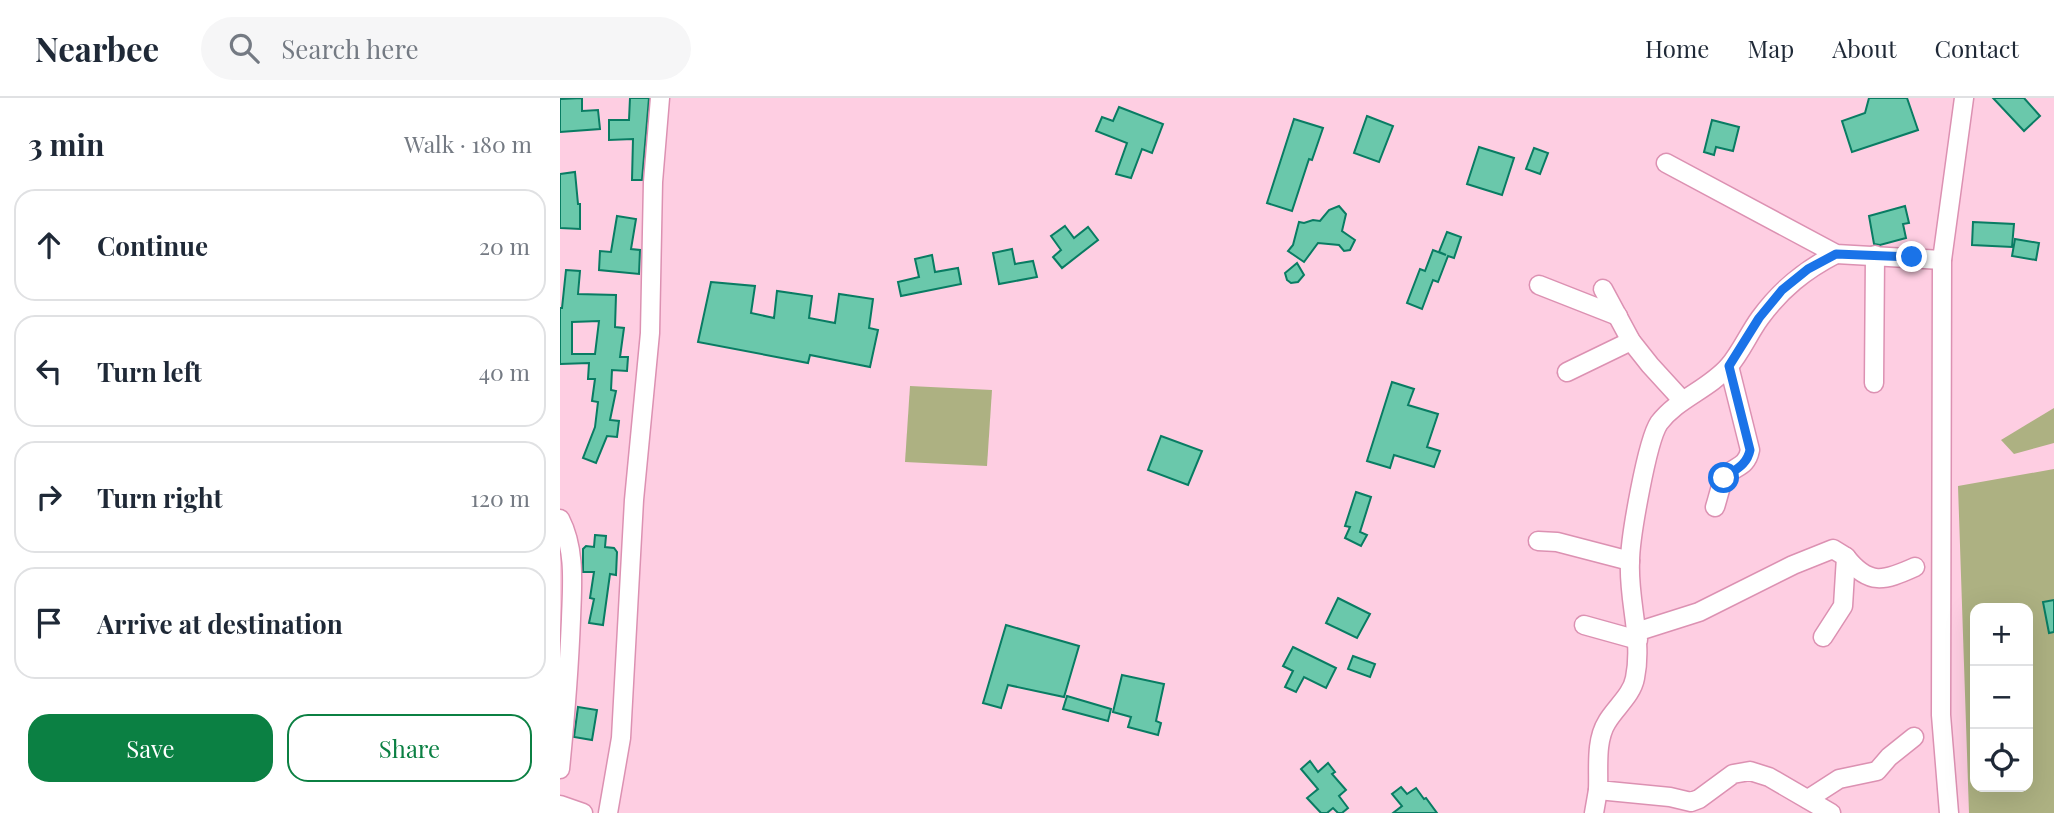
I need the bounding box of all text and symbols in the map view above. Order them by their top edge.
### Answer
search box [201,17,691,80]
text: Nearbee [35,26,159,70]
icon: search [225,29,263,67]
text: Search here [281,31,419,66]
text: Home [1645,32,1709,64]
text: Map [1747,32,1794,64]
text: About [1832,32,1896,64]
text: Contact [1934,32,2019,64]
text: 3 min [28,124,104,164]
text: Walk · 180 m [404,128,532,159]
icon: ahead [30,226,68,264]
text: Continue [97,228,208,263]
text: 20 m [479,230,530,261]
route end [1896,241,1927,272]
icon: left [30,352,68,390]
text: Turn left [97,354,202,389]
text: 40 m [479,356,530,387]
route start [1708,462,1739,493]
icon: right [30,478,68,516]
text: Turn right [97,480,223,515]
text: 120 m [471,482,530,513]
map controls [1970,603,2033,792]
button: + [1970,603,2033,666]
icon: arrive [30,604,68,642]
text: Arrive at destination [97,606,343,641]
button: − [1970,666,2033,729]
button: Save [28,714,273,782]
button: Share [287,714,532,782]
button: locate [1970,729,2033,792]

